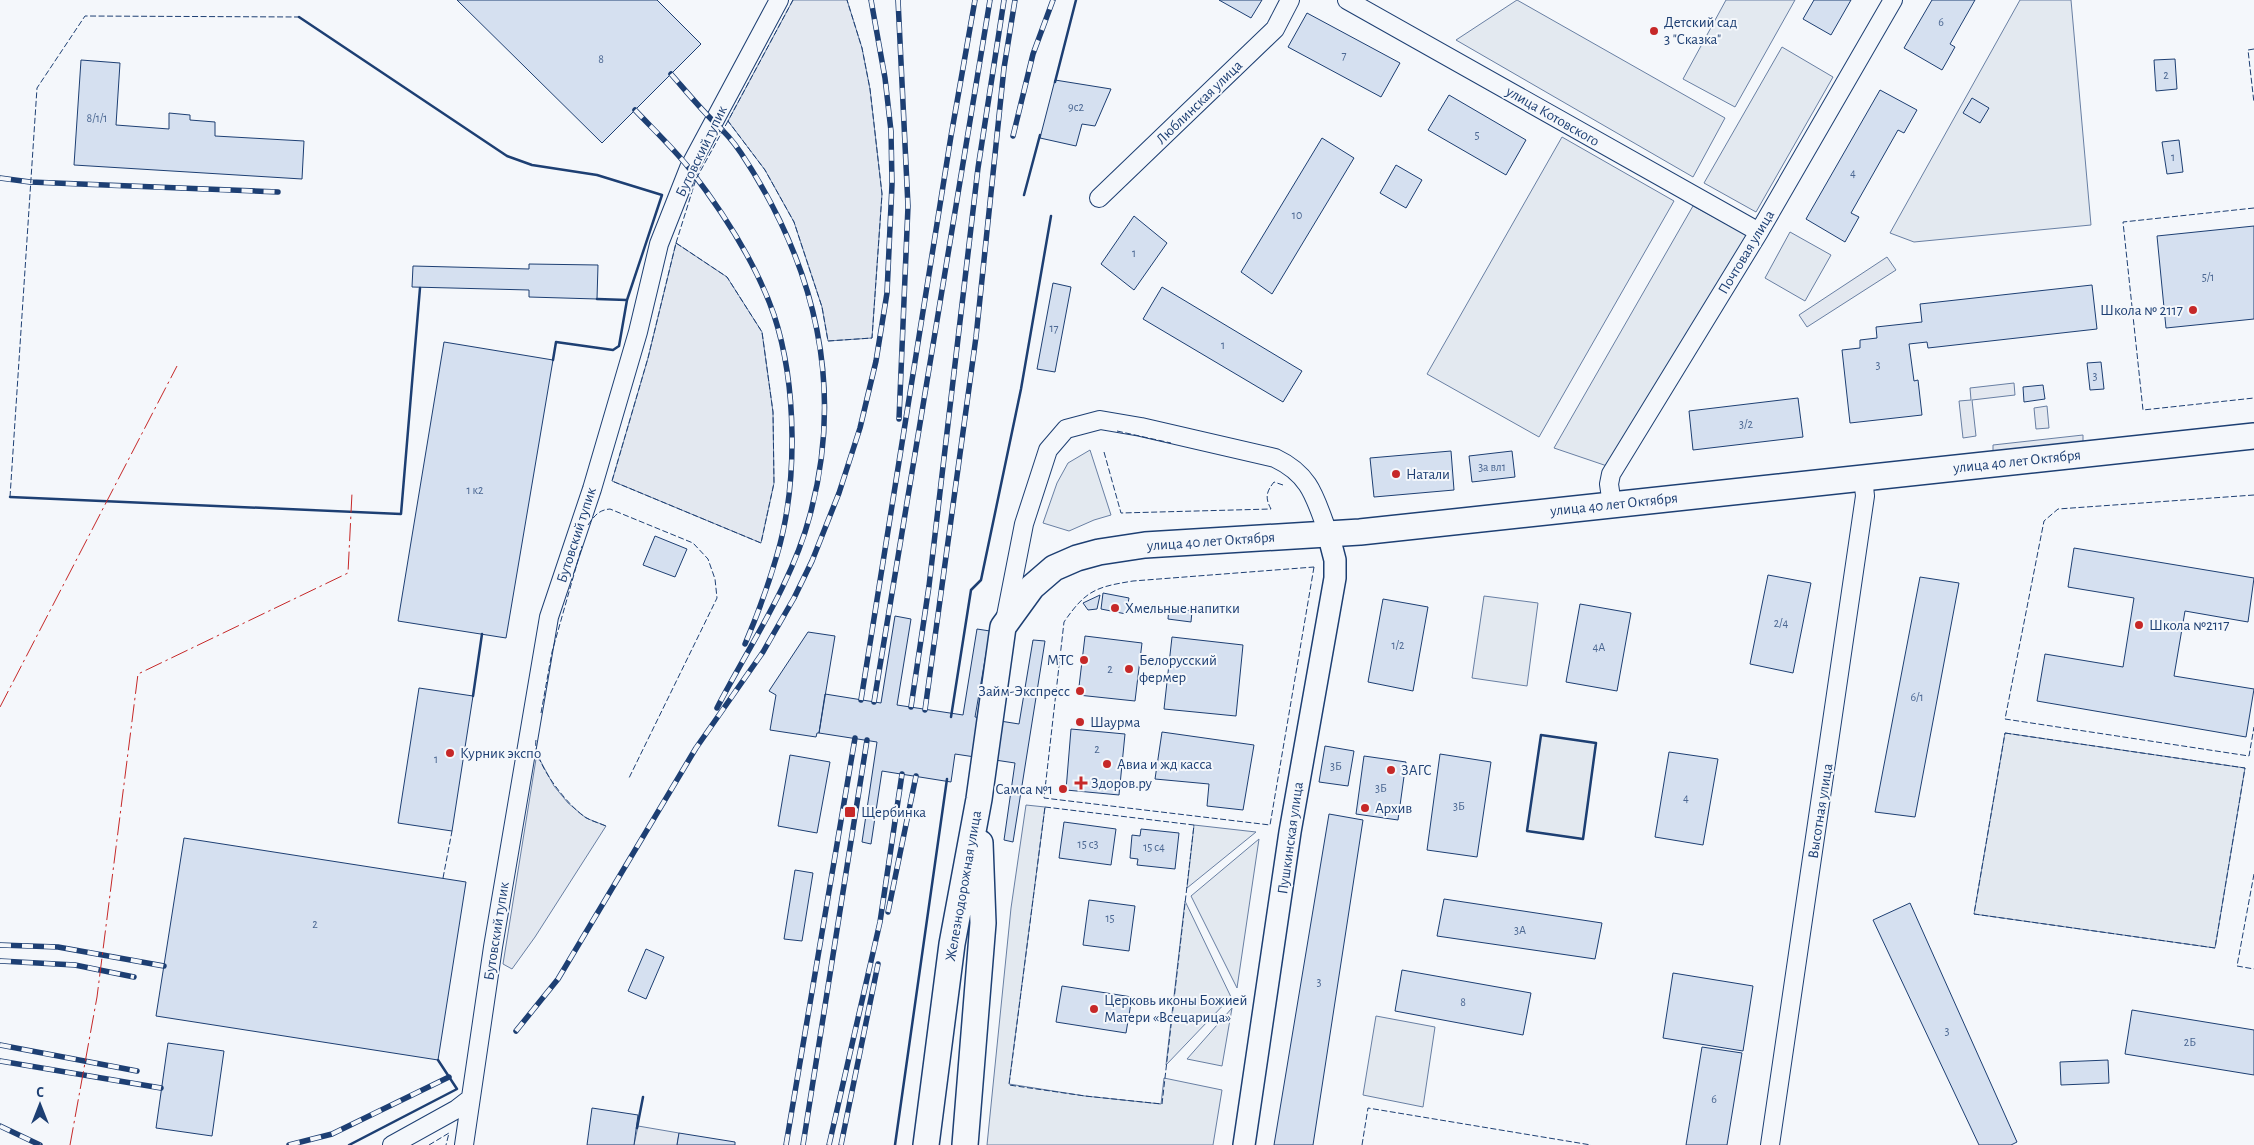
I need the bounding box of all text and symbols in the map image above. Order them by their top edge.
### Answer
place label: Детский сад 3 "Сказка" [1664,15,1737,47]
house number: 6 [1938,16,1944,28]
marker: Детский сад 3 "Сказка" [1648,25,1660,37]
house number: 7 [1341,49,1347,61]
house number: 8 [598,53,604,65]
street label: Люблинская улица [1153,58,1245,147]
house number: 2 [2163,69,2169,81]
street label: улица Котовского [1503,83,1602,149]
house number: 9с2 [1068,101,1085,113]
street label: Бутовский тупик [673,103,730,199]
house number: 8/1/1 [87,112,107,124]
house number: 5 [1474,129,1480,141]
house number: 1 [2171,151,2175,163]
house number: 4 [1850,167,1856,179]
street label: Почтовая улица [1716,208,1777,297]
house number: 10 [1292,209,1302,221]
house number: 1 [1132,247,1136,259]
house number: 5/1 [2202,271,2214,283]
place label: Школа № 2117 [2100,303,2183,318]
marker: Школа № 2117 [2187,304,2199,316]
house number: 17 [1049,322,1059,334]
house number: 1 [1221,339,1225,351]
house number: 3 [1876,359,1881,371]
house number: 3 [2093,370,2098,382]
house number: 3/2 [1739,418,1753,430]
street label: улица 40 лет Октября [1951,447,2082,476]
house number: 3а вл1 [1478,461,1506,473]
place label: Натали [1406,467,1450,482]
marker: Натали [1390,468,1402,480]
house number: 1 к2 [466,484,484,496]
street label: Бутовский тупик [554,485,599,585]
street label: улица 40 лет Октября [1548,490,1679,519]
street label: улица 40 лет Октября [1146,530,1276,554]
place label: Хмельные напитки [1125,601,1240,616]
marker: Хмельные напитки [1109,602,1121,614]
house number: 2/4 [1774,617,1789,629]
place label: Школа №2117 [2149,618,2229,633]
marker: Школа №2117 [2133,619,2145,631]
house number: 1/2 [1391,639,1405,651]
house number: 4А [1593,641,1605,653]
place label: МТС [1047,653,1074,668]
place label: Белорусский фермер [1139,653,1217,685]
marker: МТС [1078,654,1090,666]
house number: 2 [1107,663,1113,675]
marker: Белорусский фермер [1123,663,1135,675]
place label: Займ-Экспресс [978,684,1070,699]
marker: Займ-Экспресс [1074,685,1086,697]
house number: 6/1 [1910,691,1924,703]
place label: Шаурма [1090,715,1140,730]
marker: Шаурма [1074,716,1086,728]
house number: 2 [1094,743,1100,755]
place label: Курник экспо [460,746,541,761]
marker: Курник экспо [444,747,456,759]
house number: 1 [434,753,438,765]
place label: Авиа и жд касса [1117,757,1212,772]
marker: Авиа и жд касса [1101,758,1113,770]
house number: 3Б [1330,760,1342,772]
street label: Высотная улица [1806,762,1835,860]
place label: ЗАГС [1401,763,1432,778]
marker: ЗАГС [1385,764,1397,776]
place label: Здоров.ру [1091,776,1153,791]
marker: Здоров.ру [1075,777,1087,789]
street label: Пушкинская улица [1275,781,1306,895]
place label: Самса №1 [995,782,1053,797]
house number: 3Б [1375,782,1387,794]
marker: Самса №1 [1057,783,1069,795]
house number: 4 [1683,792,1689,804]
house number: 3Б [1453,800,1465,812]
place label: Архив [1375,801,1412,816]
marker: Архив [1359,802,1371,814]
marker: Щербинка [843,805,857,819]
place label: Щербинка [861,805,926,820]
street label: Железнодорожная улица [943,809,984,963]
house number: 15 с3 [1078,838,1099,850]
house number: 15 с4 [1143,841,1165,853]
street label: Бутовский тупик [481,881,512,981]
house number: 15 [1105,912,1115,924]
house number: 2 [312,918,318,930]
house number: 3А [1514,924,1526,936]
house number: 3 [1317,976,1322,988]
place label: Церковь иконы Божией Матери «Всецарица» [1104,993,1247,1025]
house number: 8 [1460,996,1466,1008]
marker: Церковь иконы Божией Матери «Всецарица» [1088,1003,1100,1015]
house number: 3 [1945,1025,1950,1037]
house number: 2Б [2184,1036,2196,1048]
north arrow [15,1080,65,1130]
text: С [36,1086,44,1100]
house number: 6 [1711,1093,1717,1105]

